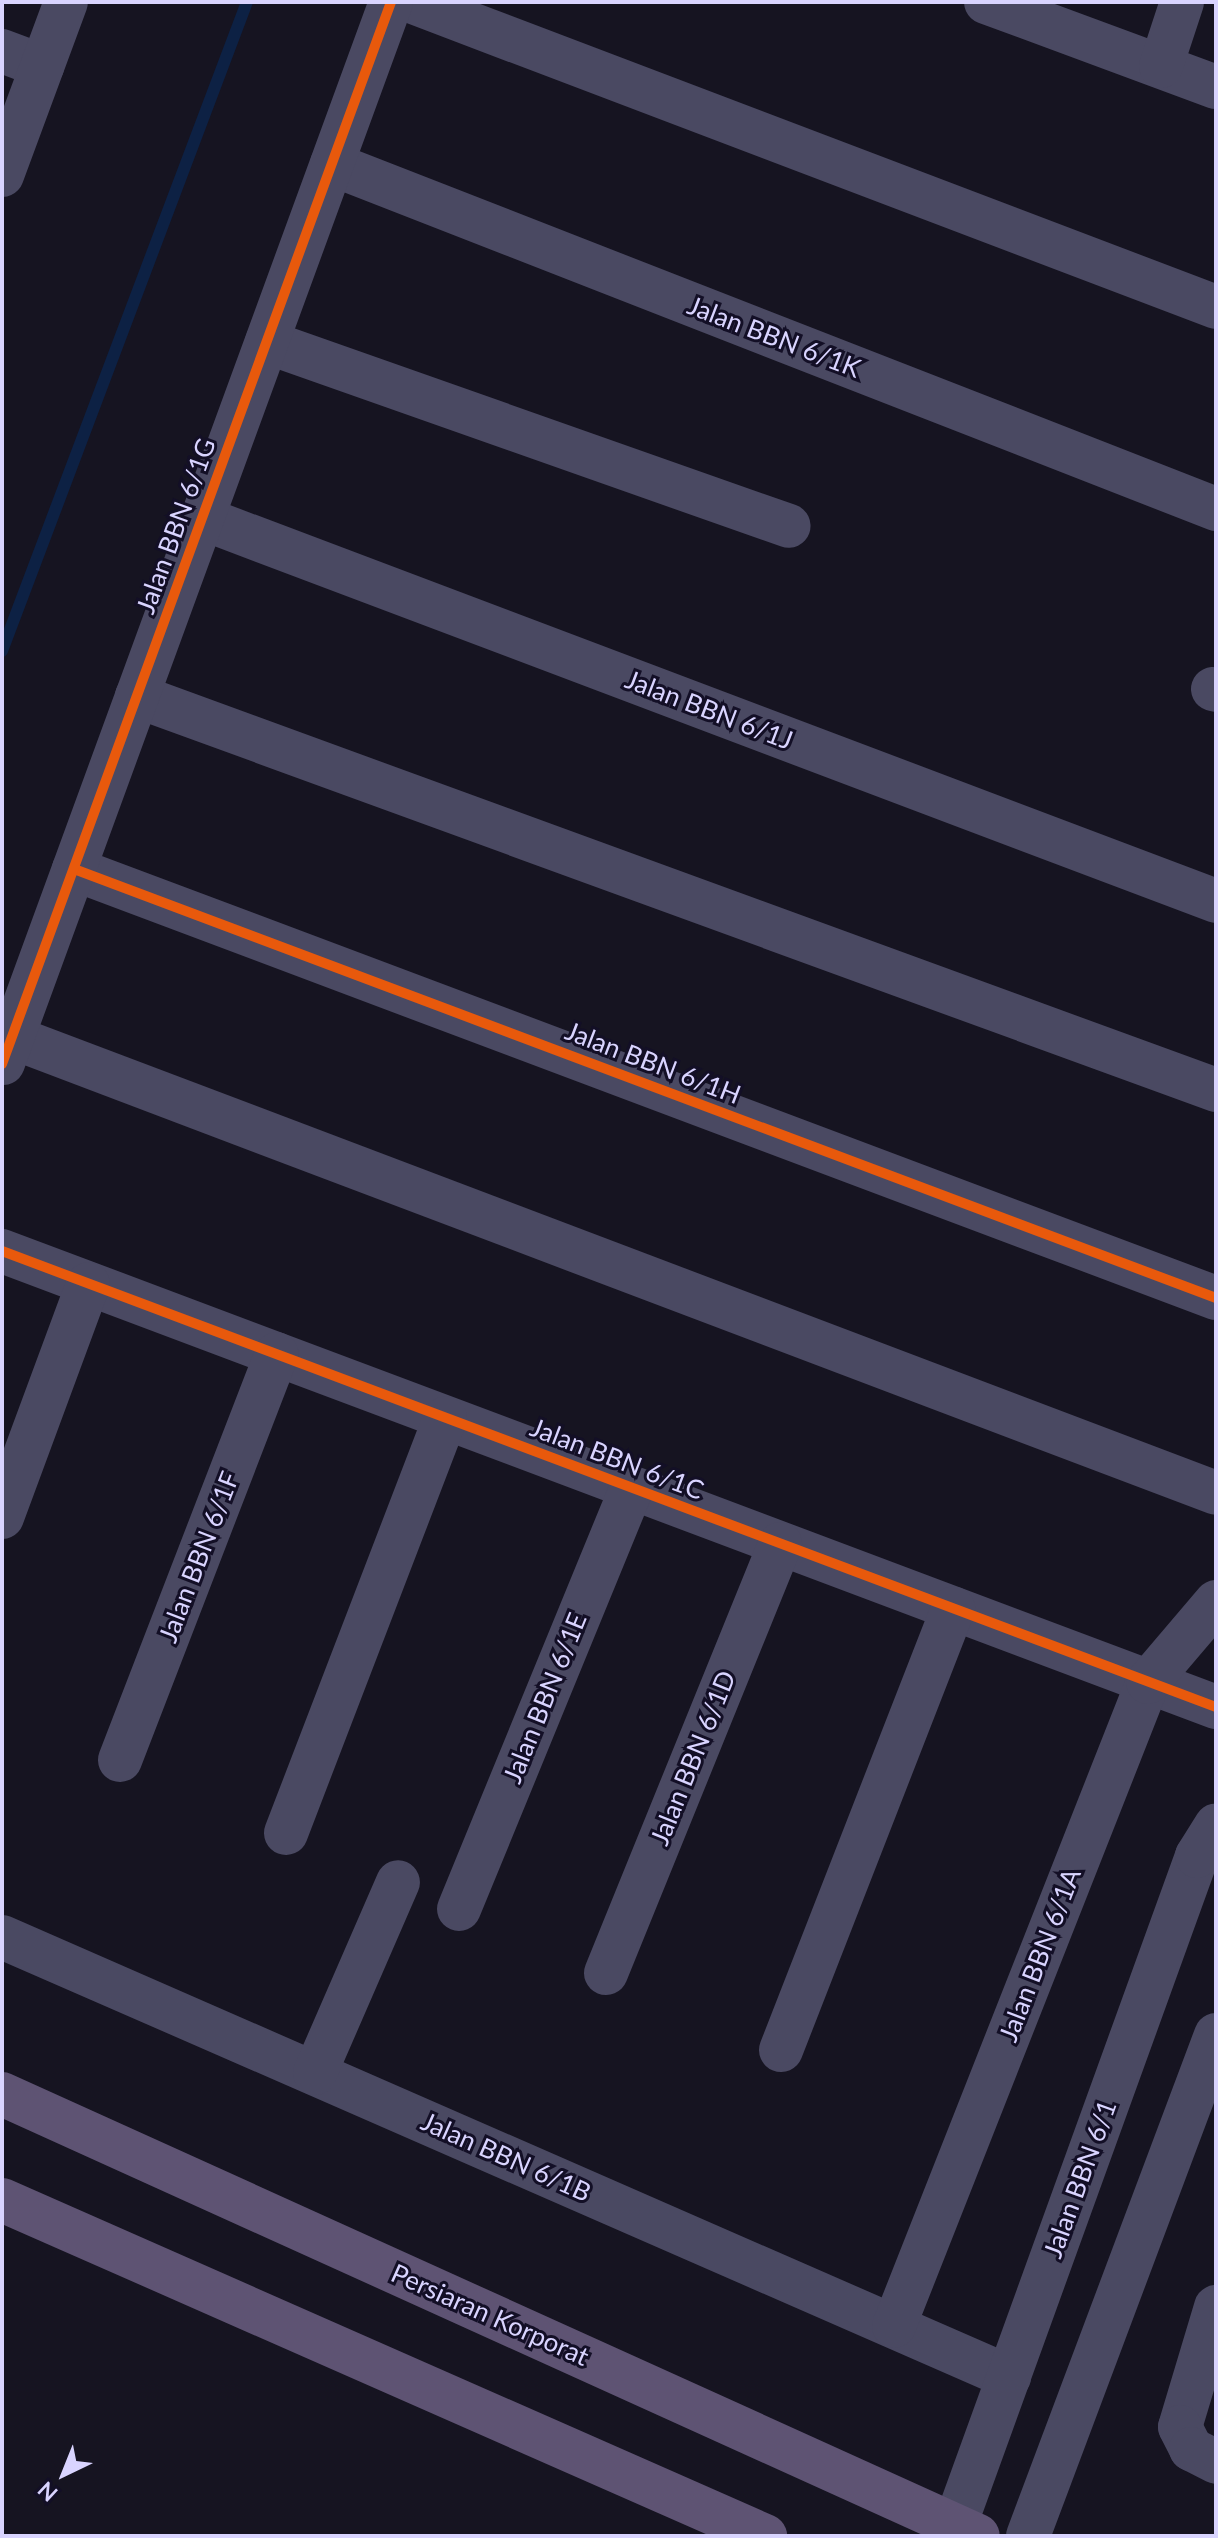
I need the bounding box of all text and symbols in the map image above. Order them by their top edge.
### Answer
street label: Jalan BBN 6/1K [683,290,865,384]
street label: Jalan BBN 6/1G [130,434,222,618]
street label: Jalan BBN 6/1J [621,664,797,756]
street label: Jalan BBN 6/1H [561,1015,745,1111]
street label: Jalan BBN 6/1C [526,1412,708,1506]
street label: Jalan BBN 6/1F [152,1467,246,1647]
street label: Jalan BBN 6/1E [497,1608,593,1788]
street label: Jalan BBN 6/1D [644,1666,742,1850]
street label: Jalan BBN 6/1A [993,1864,1087,2046]
street label: Jalan BBN 6/1 [1037,2096,1123,2262]
street label: Jalan BBN 6/1B [416,2106,596,2208]
street label: Persiaran Korporat [386,2257,594,2373]
north arrow [24,2434,104,2514]
text: N [32,2476,63,2508]

